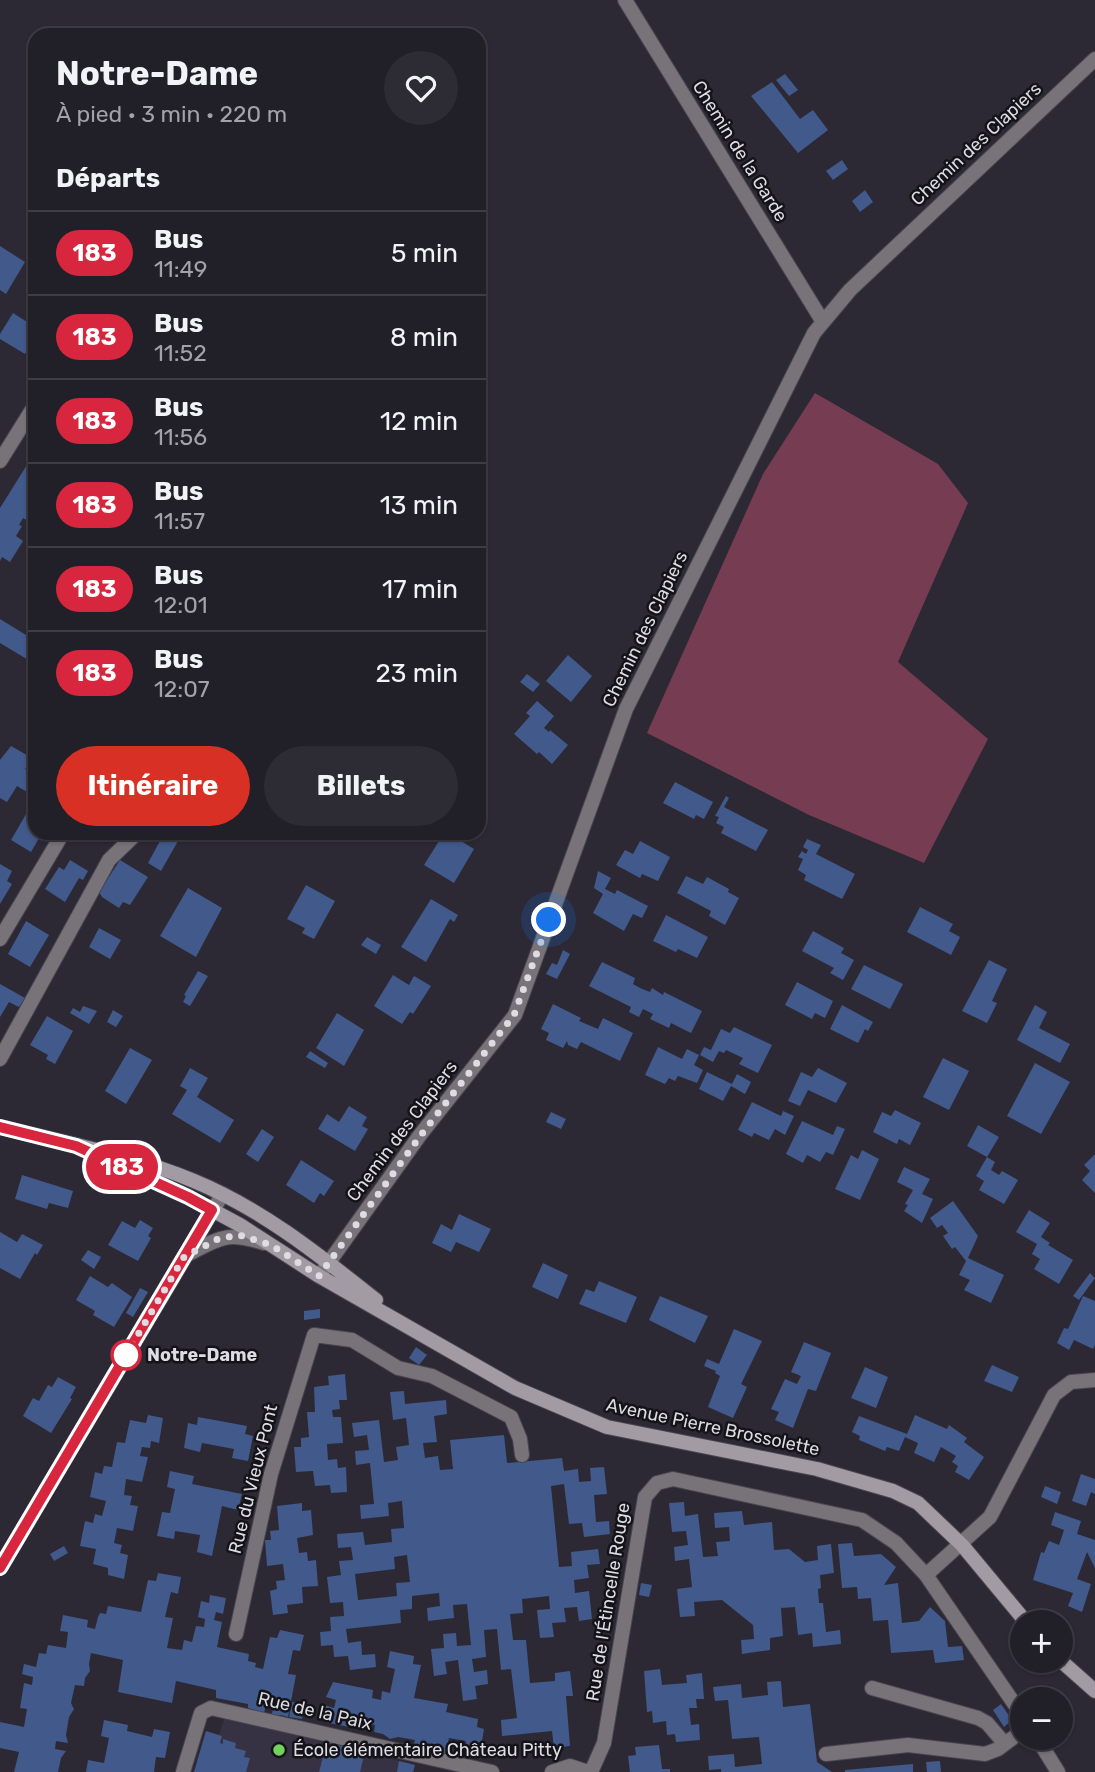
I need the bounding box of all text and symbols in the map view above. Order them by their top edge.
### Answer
button: heart [384,51,458,125]
text: Notre-Dame [56,54,258,93]
street label: Chemin de la Garde [688,76,792,226]
street label: Chemin des Clapiers [906,78,1046,210]
text: À pied · 3 min · 220 m [56,100,287,128]
text: Départs [56,163,160,194]
text: Bus [154,224,203,255]
text: 5 min [391,238,458,269]
text: 183 [73,239,117,267]
text: 11:49 [154,255,207,283]
text: Bus [154,308,203,339]
text: 8 min [390,322,458,353]
text: 183 [73,323,117,351]
text: 11:52 [154,339,207,367]
text: Bus [154,392,203,423]
text: 12 min [380,406,458,437]
text: 183 [73,407,117,435]
text: 11:56 [154,423,207,451]
text: Bus [154,476,203,507]
text: 13 min [380,490,458,521]
text: 183 [73,491,117,519]
text: 11:57 [154,507,205,535]
street label: Chemin des Clapiers [598,548,692,710]
text: Bus [154,560,203,591]
text: 17 min [382,574,458,605]
text: 183 [73,575,117,603]
text: 12:01 [154,591,208,619]
text: Bus [154,644,203,675]
text: 23 min [376,658,458,689]
text: 183 [73,659,117,687]
text: 12:07 [154,675,210,703]
button: Itinéraire [56,746,250,826]
button: Billets [264,746,458,826]
your location [531,902,566,937]
street label: Chemin des Clapiers [342,1056,462,1206]
line badge: 183 [82,1144,162,1190]
text: 183 [100,1153,144,1181]
marker: Notre-Dame [111,1340,141,1370]
place label: Notre-Dame [147,1344,258,1366]
street label: Avenue Pierre Brossolette [604,1394,822,1460]
street label: Rue du Vieux Pont [224,1402,282,1556]
street label: Rue de l'Étincelle Rouge [581,1501,635,1703]
map controls [1010,1610,1073,1750]
button: + [1010,1610,1073,1673]
street label: Rue de la Paix [256,1687,374,1735]
button: − [1010,1687,1073,1750]
place label: École élémentaire Château Pitty [293,1739,562,1761]
marker: École élémentaire Château Pitty [271,1742,287,1758]

